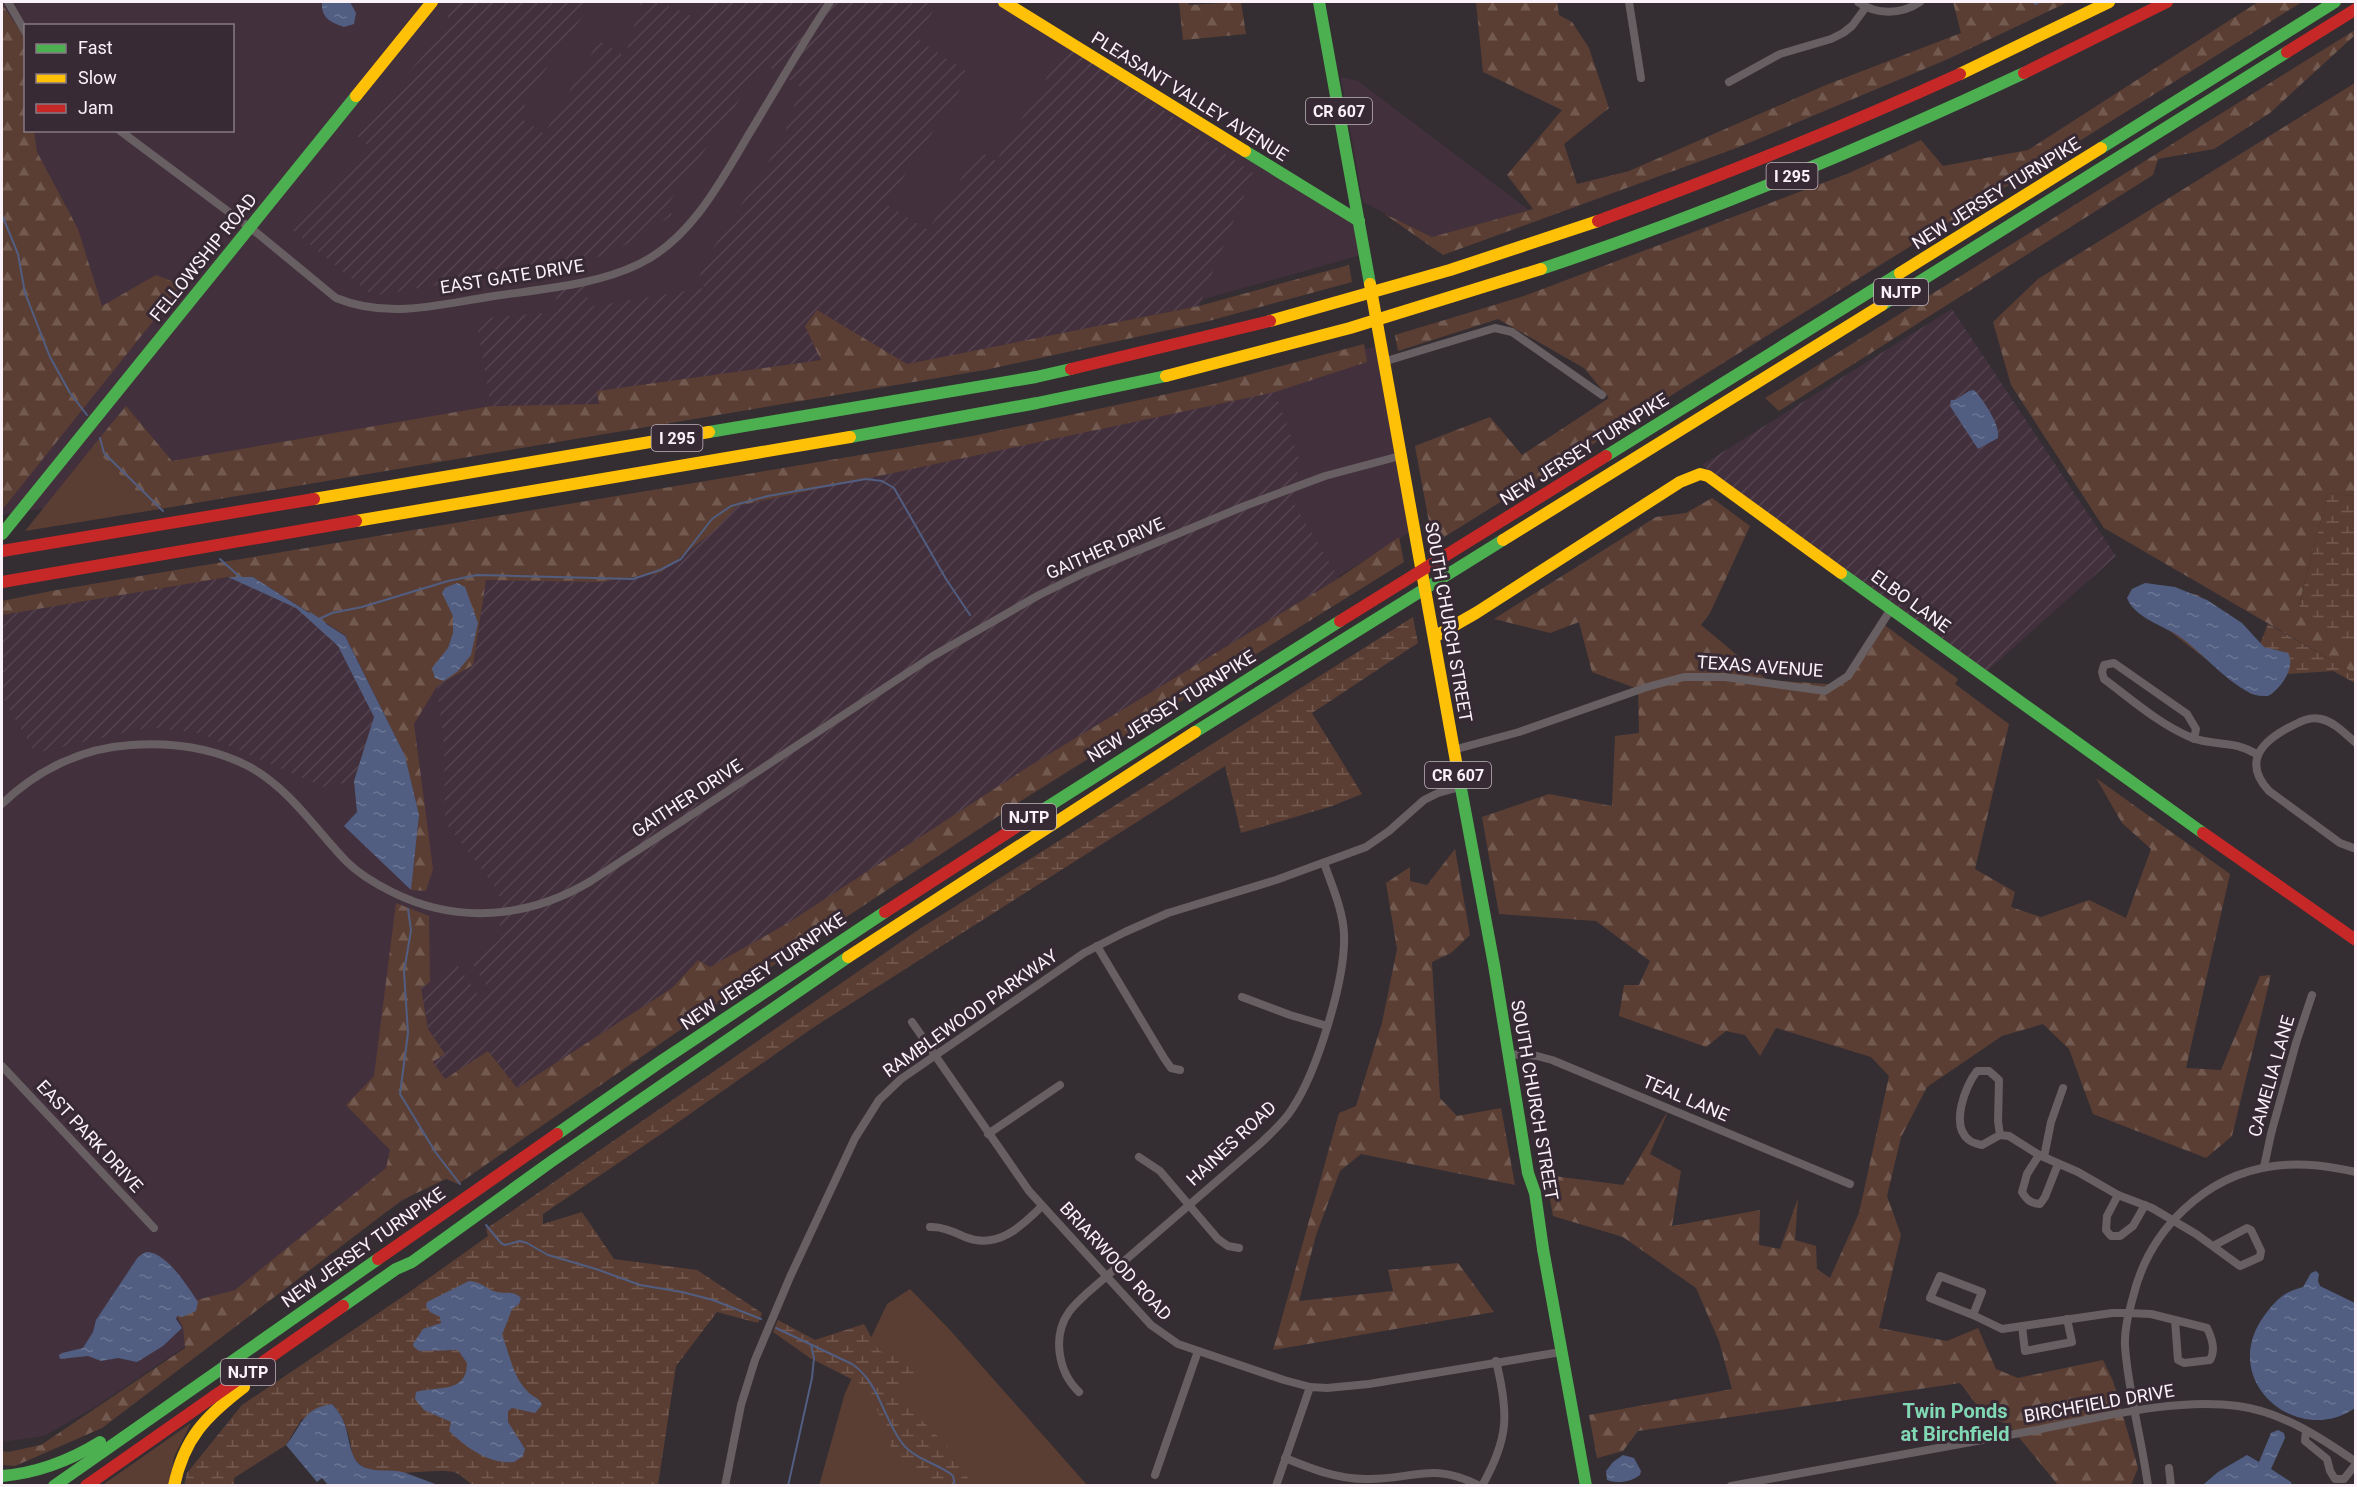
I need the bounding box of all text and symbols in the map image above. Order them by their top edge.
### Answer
legend [24,24,234,132]
street label: PLEASANT VALLEY AVENUE [1088,27,1292,165]
text: Fast [78,37,113,58]
text: Slow [78,67,117,88]
text: Jam [78,97,114,118]
road number: CR 607 [1306,98,1372,124]
street label: NEW JERSEY TURNPIKE [1908,132,2084,254]
road number: I 295 [1766,163,1818,189]
street label: FELLOWSHIP ROAD [145,189,261,325]
street label: EAST GATE DRIVE [439,254,585,298]
road number: NJTP [1874,279,1928,305]
street label: NEW JERSEY TURNPIKE [1496,388,1672,510]
road number: I 295 [652,425,702,451]
street label: GAITHER DRIVE [1042,512,1168,584]
street label: SOUTH CHURCH STREET [1421,520,1477,724]
street label: ELBO LANE [1867,565,1955,637]
street label: NEW JERSEY TURNPIKE [1083,645,1259,767]
street label: TEXAS AVENUE [1696,651,1824,681]
street label: GAITHER DRIVE [628,754,746,842]
road number: CR 607 [1425,762,1491,788]
road number: NJTP [1002,804,1056,830]
street label: NEW JERSEY TURNPIKE [676,908,850,1034]
street label: RAMBLEWOOD PARKWAY [879,945,1061,1081]
street label: SOUTH CHURCH STREET [1507,998,1563,1202]
street label: CAMELIA LANE [2244,1013,2298,1139]
street label: TEAL LANE [1640,1070,1732,1126]
street label: EAST PARK DRIVE [33,1076,147,1196]
street label: HAINES ROAD [1182,1096,1280,1190]
street label: NEW JERSEY TURNPIKE [277,1183,449,1311]
street label: BRIARWOOD ROAD [1056,1198,1176,1324]
road number: NJTP [221,1359,275,1385]
street label: BIRCHFIELD DRIVE [2022,1379,2176,1427]
district label: Twin Ponds at Birchfield [1901,1399,2009,1446]

